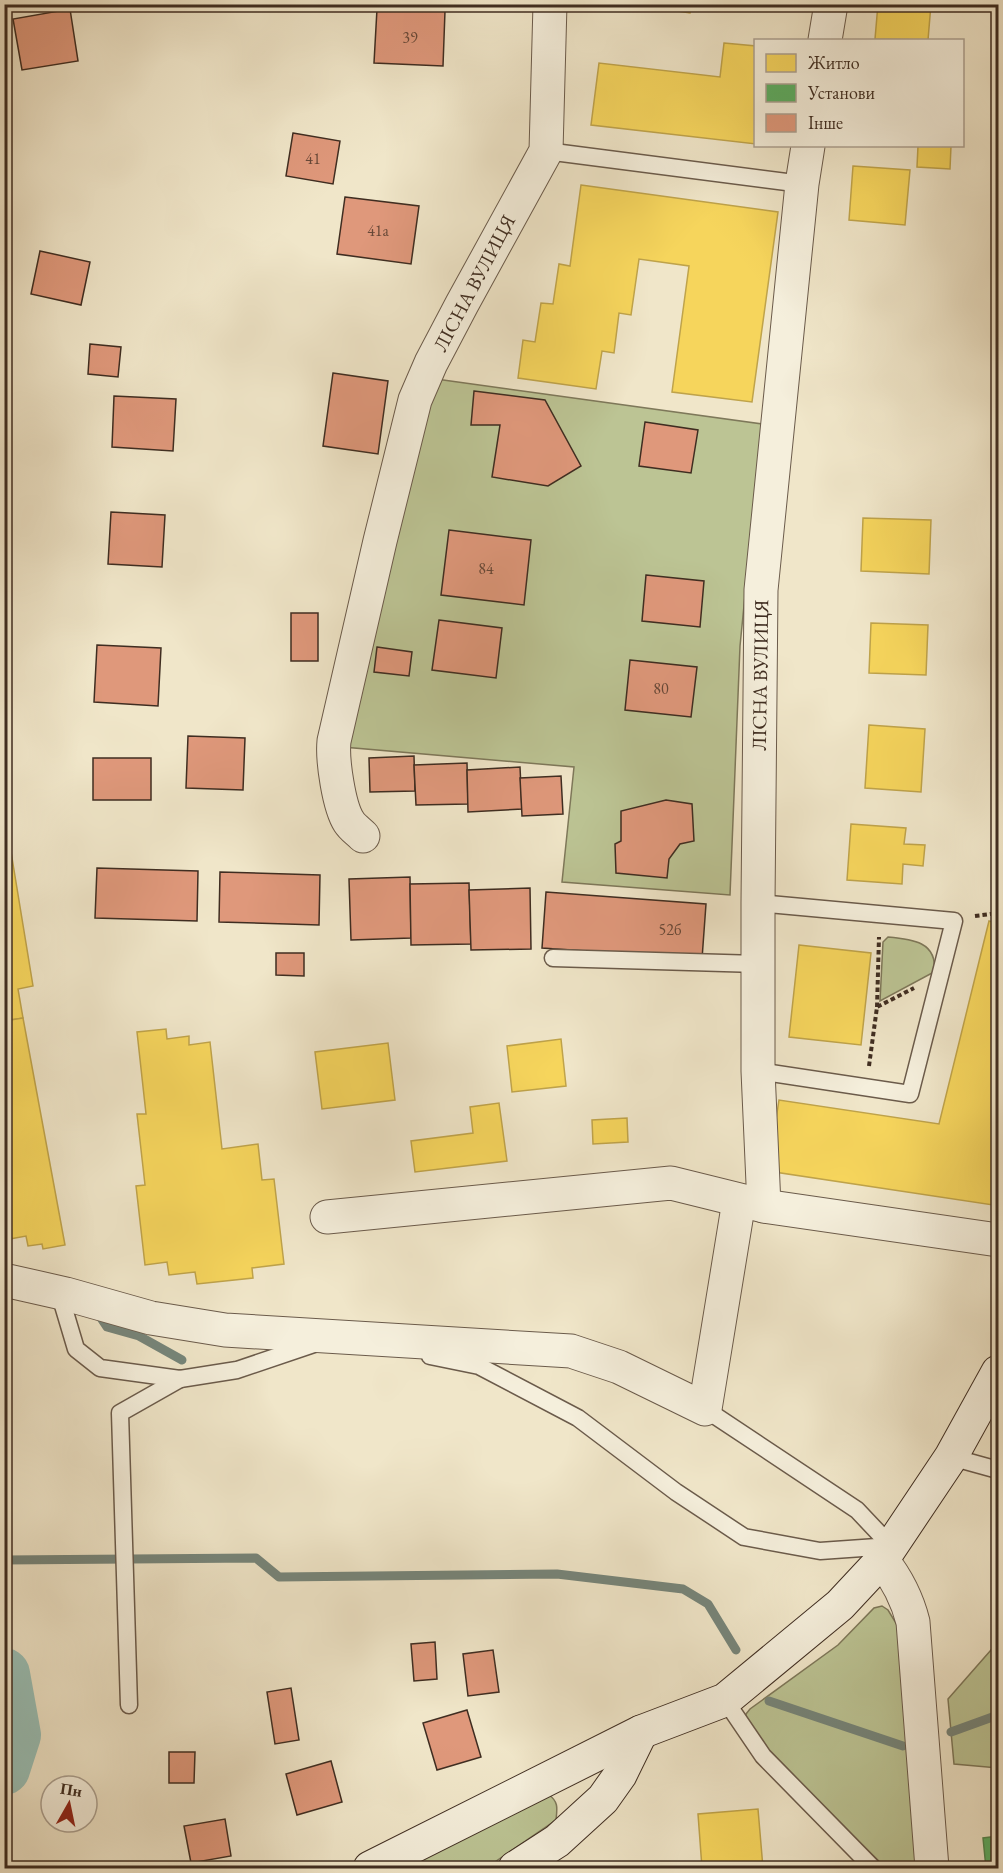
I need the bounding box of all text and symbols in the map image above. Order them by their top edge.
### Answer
house number: 39 [402,27,418,48]
legend [754,39,964,147]
text: Житло [807,51,860,74]
text: Установи [807,81,875,104]
text: Інше [808,111,843,134]
house number: 41 [305,148,321,169]
street label: ЛІСНА ВУЛИЦЯ [427,210,521,356]
house number: 41а [367,220,389,241]
house number: 84 [478,558,494,579]
street label: ЛІСНА ВУЛИЦЯ [746,599,774,751]
house number: 80 [653,678,669,699]
house number: 52б [659,919,682,940]
north arrow [39,1774,99,1834]
text: Пн [59,1778,84,1802]

